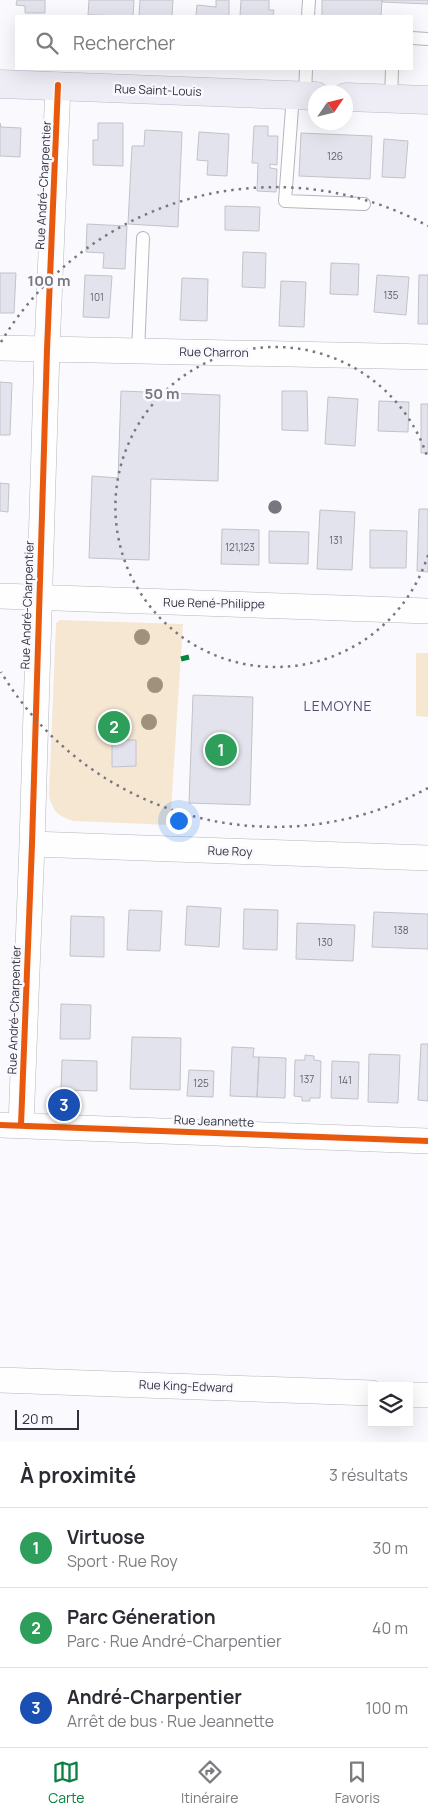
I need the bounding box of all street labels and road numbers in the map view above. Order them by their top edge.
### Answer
street label: Rue Saint-Louis [114,80,202,100]
street label: Rue André-Charpentier [31,119,55,250]
street label: Rue Charron [179,343,249,361]
street label: Rue André-Charpentier [16,540,38,670]
street label: Rue René-Philippe [163,594,265,612]
street label: Rue Roy [207,842,253,860]
street label: Rue André-Charpentier [3,945,25,1075]
street label: Rue Jeannette [174,1111,254,1131]
street label: Rue King-Edward [139,1376,233,1396]

